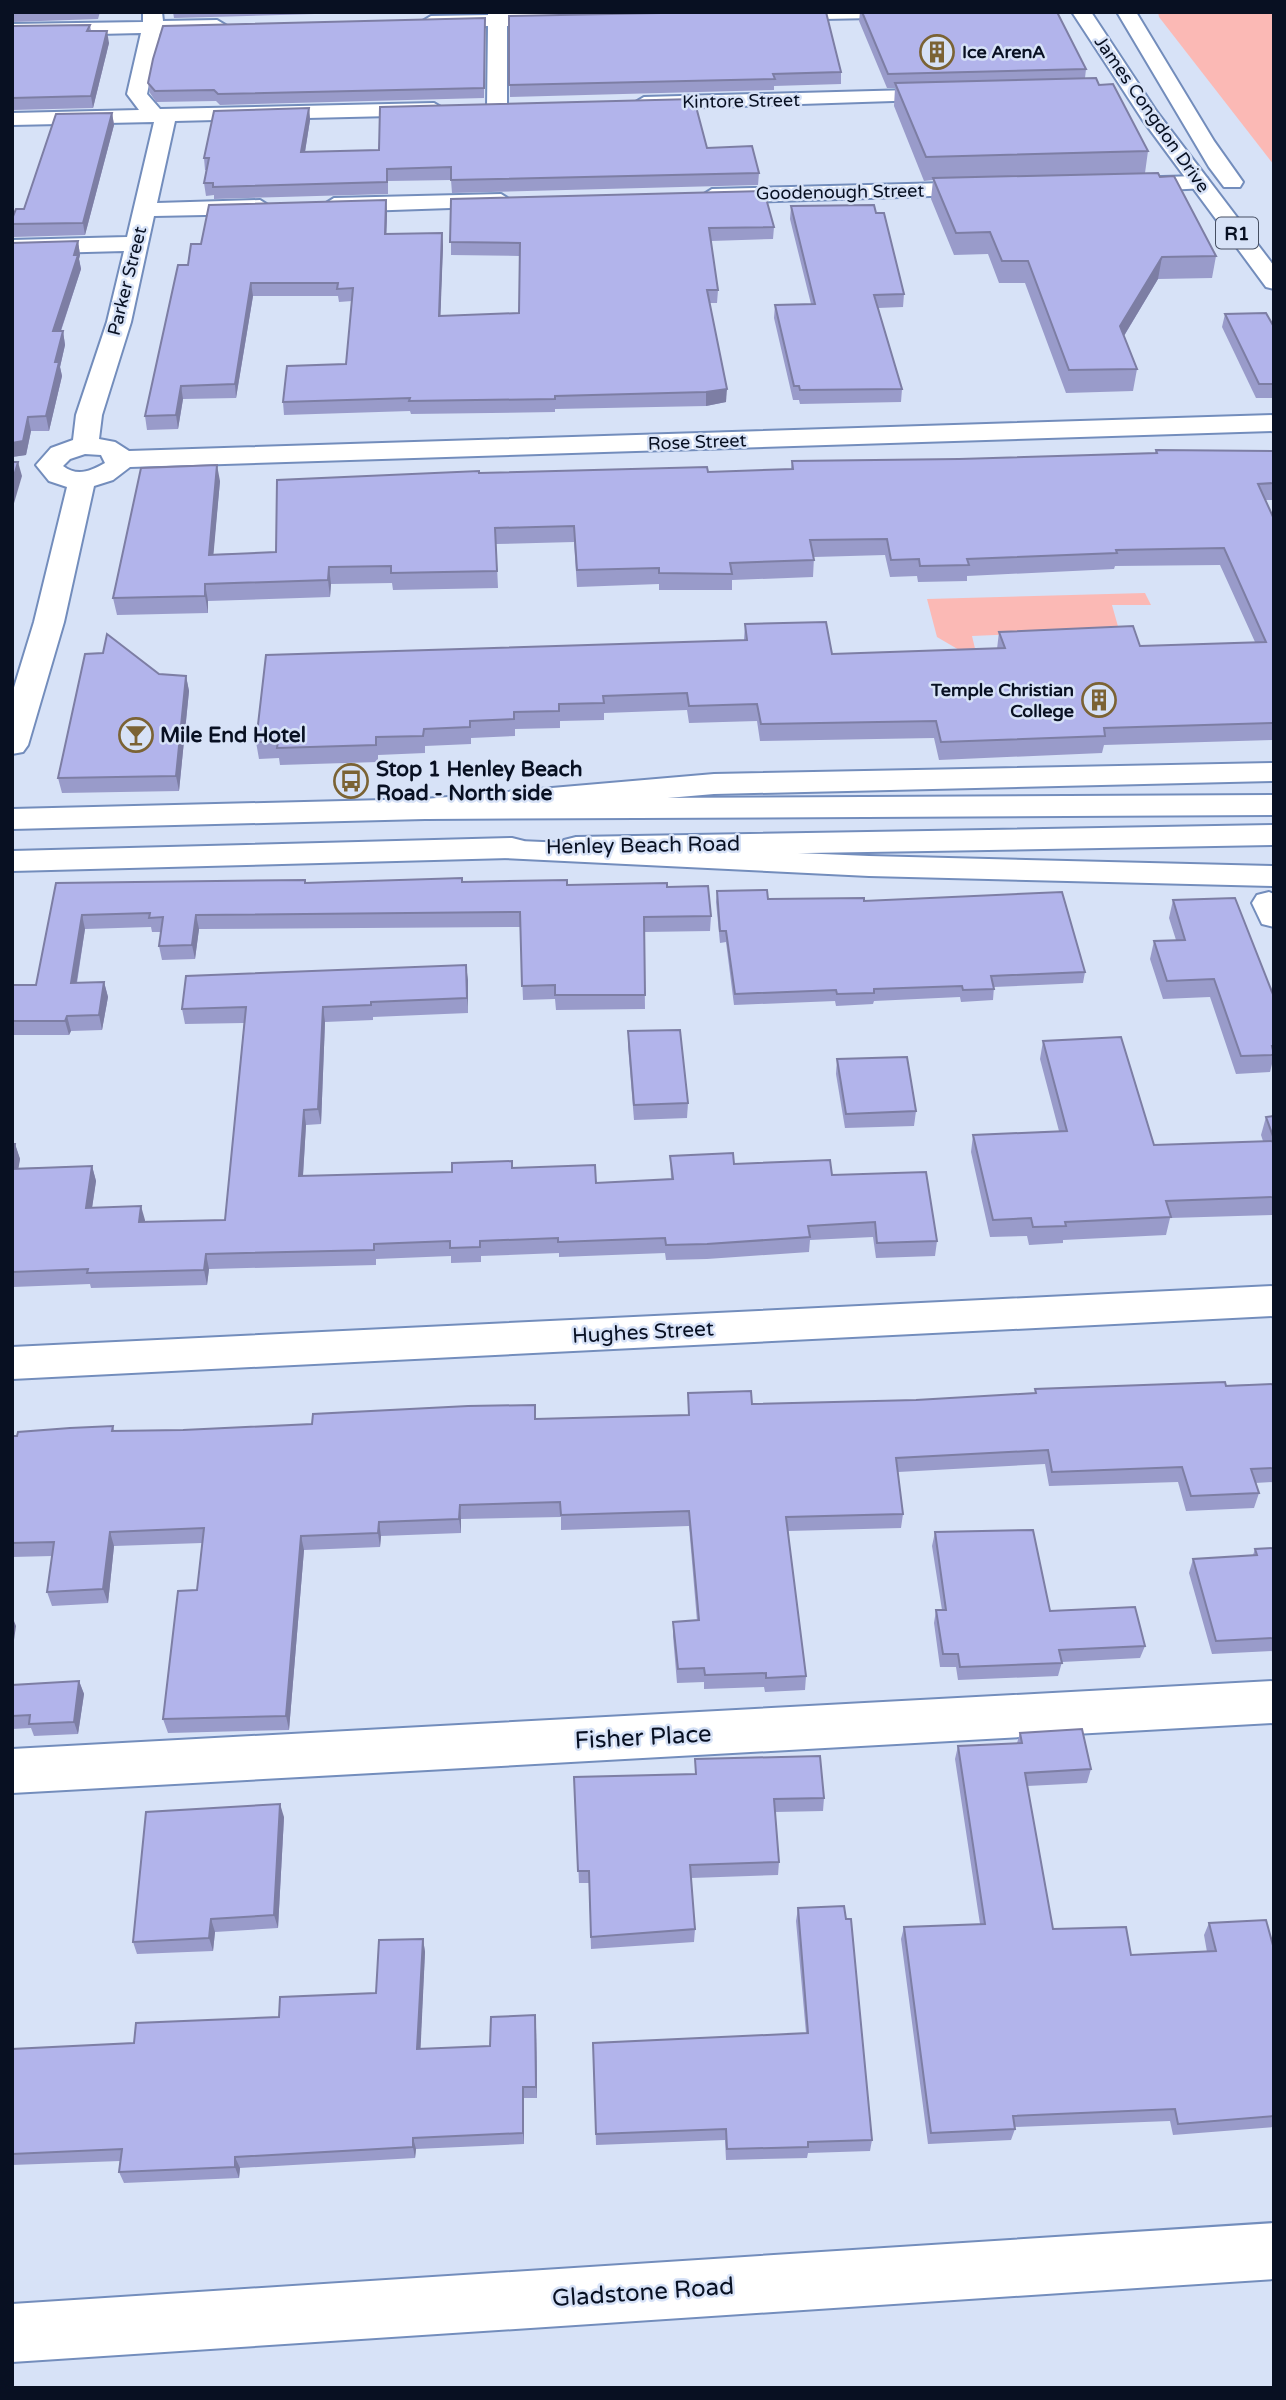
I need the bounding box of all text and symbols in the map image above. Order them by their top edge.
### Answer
street label: James Congdon Drive [1090,31,1214,197]
building icon: Ice ArenA [918,33,956,71]
place label: Ice ArenA [962,41,1046,63]
street label: Kintore Street [682,89,800,113]
street label: Goodenough Street [756,180,924,204]
road number: R1 [1216,218,1258,248]
street label: Parker Street [103,224,151,338]
street label: Rose Street [647,429,747,455]
place label: Temple Christian College [930,679,1074,722]
building icon: Temple Christian College [1080,681,1118,719]
bar icon: Mile End Hotel [117,716,155,754]
place label: Mile End Hotel [160,723,306,748]
place label: Stop 1 Henley Beach Road - North side [376,757,583,806]
bus stop icon: Stop 1 Henley Beach Road - North side [332,762,370,800]
street label: Henley Beach Road [546,831,740,860]
street label: Hughes Street [572,1316,715,1349]
street label: Fisher Place [574,1719,712,1756]
street label: Gladstone Road [551,2272,735,2313]

